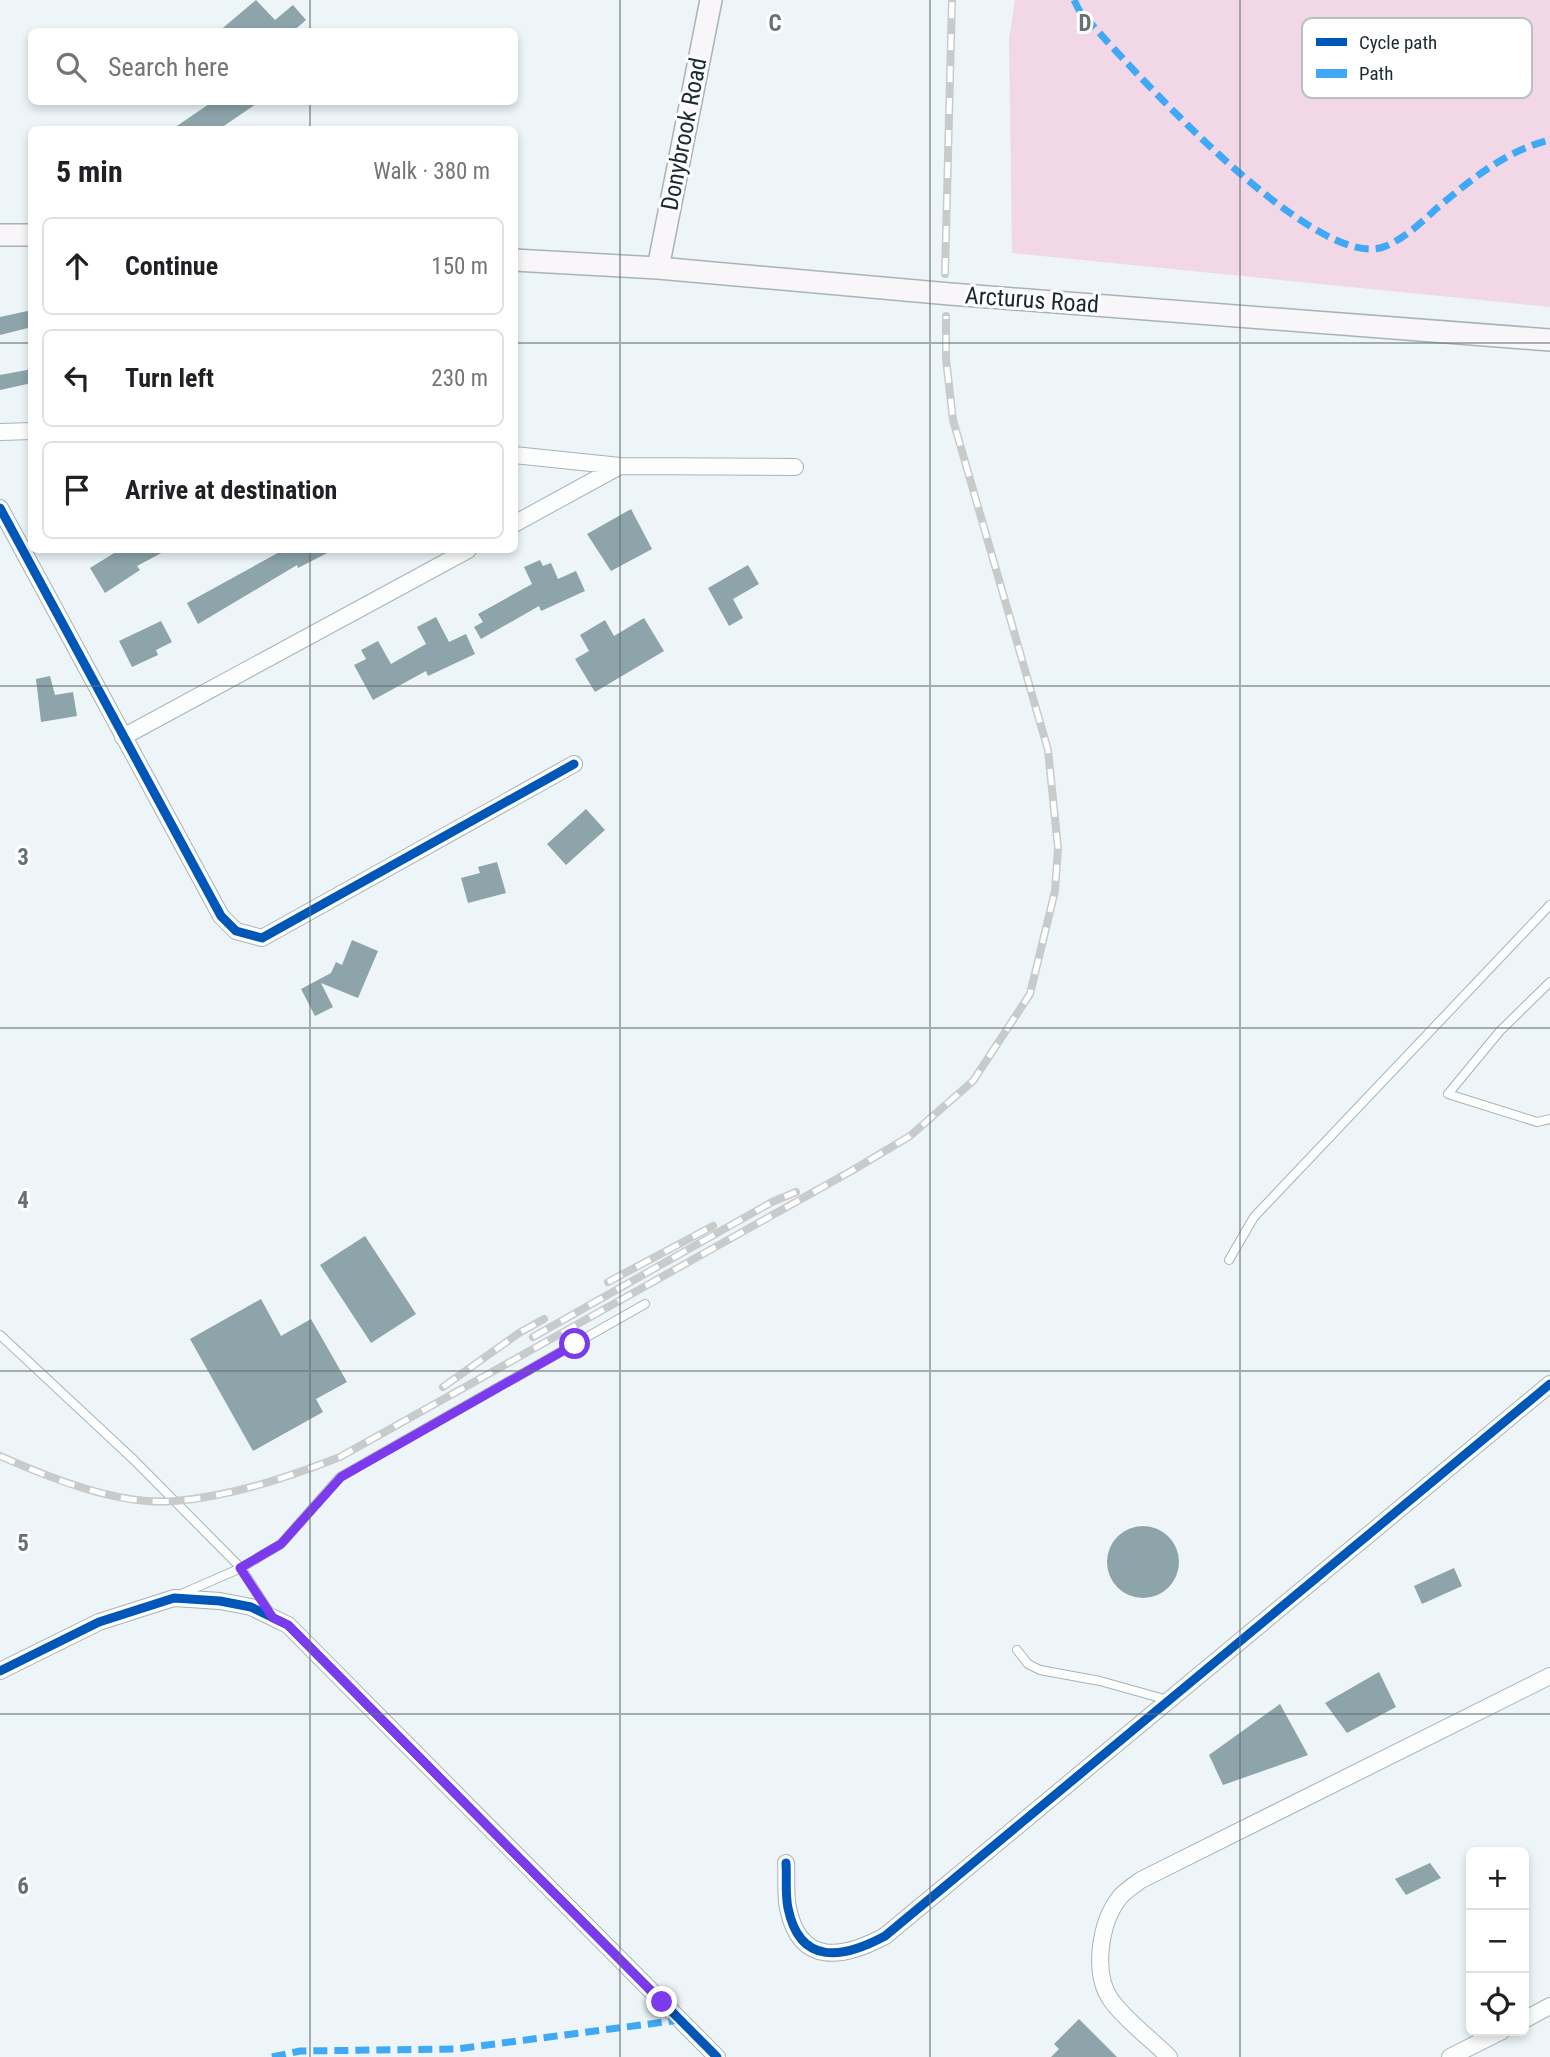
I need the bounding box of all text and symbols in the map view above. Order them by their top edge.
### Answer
text: C [768,10,782,37]
text: D [1079,10,1092,37]
legend [1302,18,1532,98]
search box [28,28,518,105]
text: Cycle path [1359,31,1437,54]
icon: search [52,48,90,86]
text: Search here [108,52,229,82]
street label: Donybrook Road [655,55,713,213]
text: Path [1359,62,1393,85]
text: 5 min [56,154,123,189]
text: Walk · 380 m [373,158,490,185]
icon: ahead [58,247,96,285]
text: Continue [125,251,218,281]
text: 150 m [431,253,488,280]
street label: Arcturus Road [964,281,1100,319]
icon: left [58,359,96,397]
text: Turn left [125,363,214,393]
text: 230 m [431,365,488,392]
icon: arrive [58,471,96,509]
text: Arrive at destination [125,475,337,505]
text: 3 [17,844,29,871]
text: 4 [17,1187,29,1214]
route start [559,1328,590,1359]
text: 5 [17,1530,29,1557]
map controls [1466,1847,1529,2036]
button: + [1466,1847,1529,1910]
text: 6 [17,1873,29,1900]
button: − [1466,1910,1529,1973]
button: locate [1466,1973,1529,2036]
route end [646,1986,677,2017]

